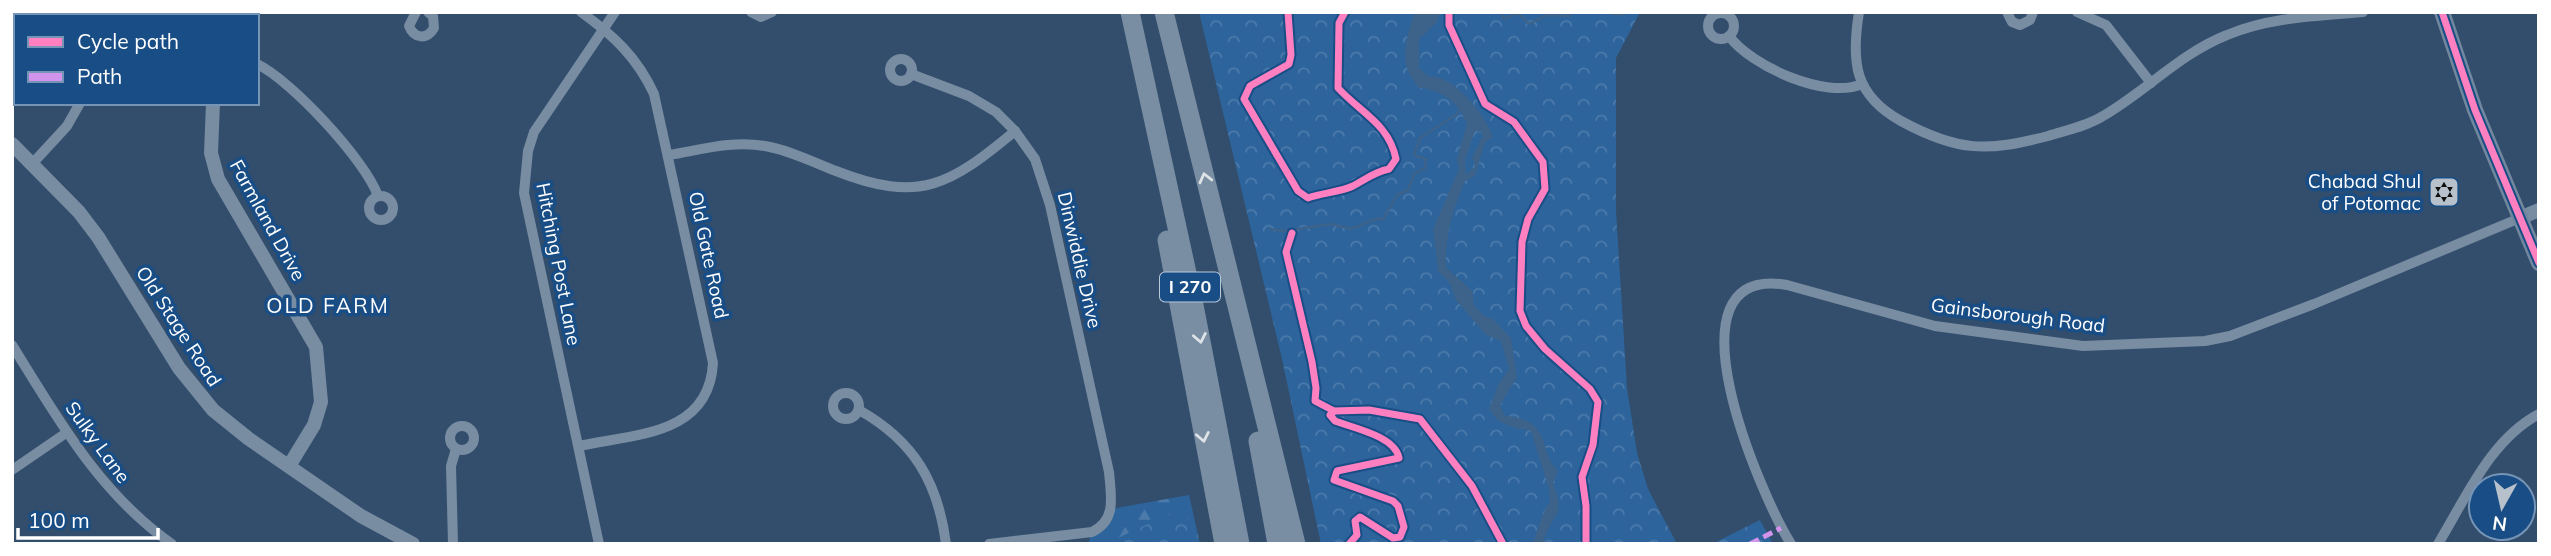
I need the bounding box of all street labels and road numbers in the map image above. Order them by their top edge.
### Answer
street label: Farmland Drive [225,155,311,285]
street label: Hitching Post Lane [531,181,587,347]
street label: Old Gate Road [684,189,734,321]
street label: Dinwiddie Drive [1053,189,1107,331]
street label: Old Stage Road [131,261,227,391]
road number: I 270 [1160,272,1220,302]
street label: Gainsborough Road [1930,292,2106,338]
street label: Sulky Lane [60,396,136,488]

